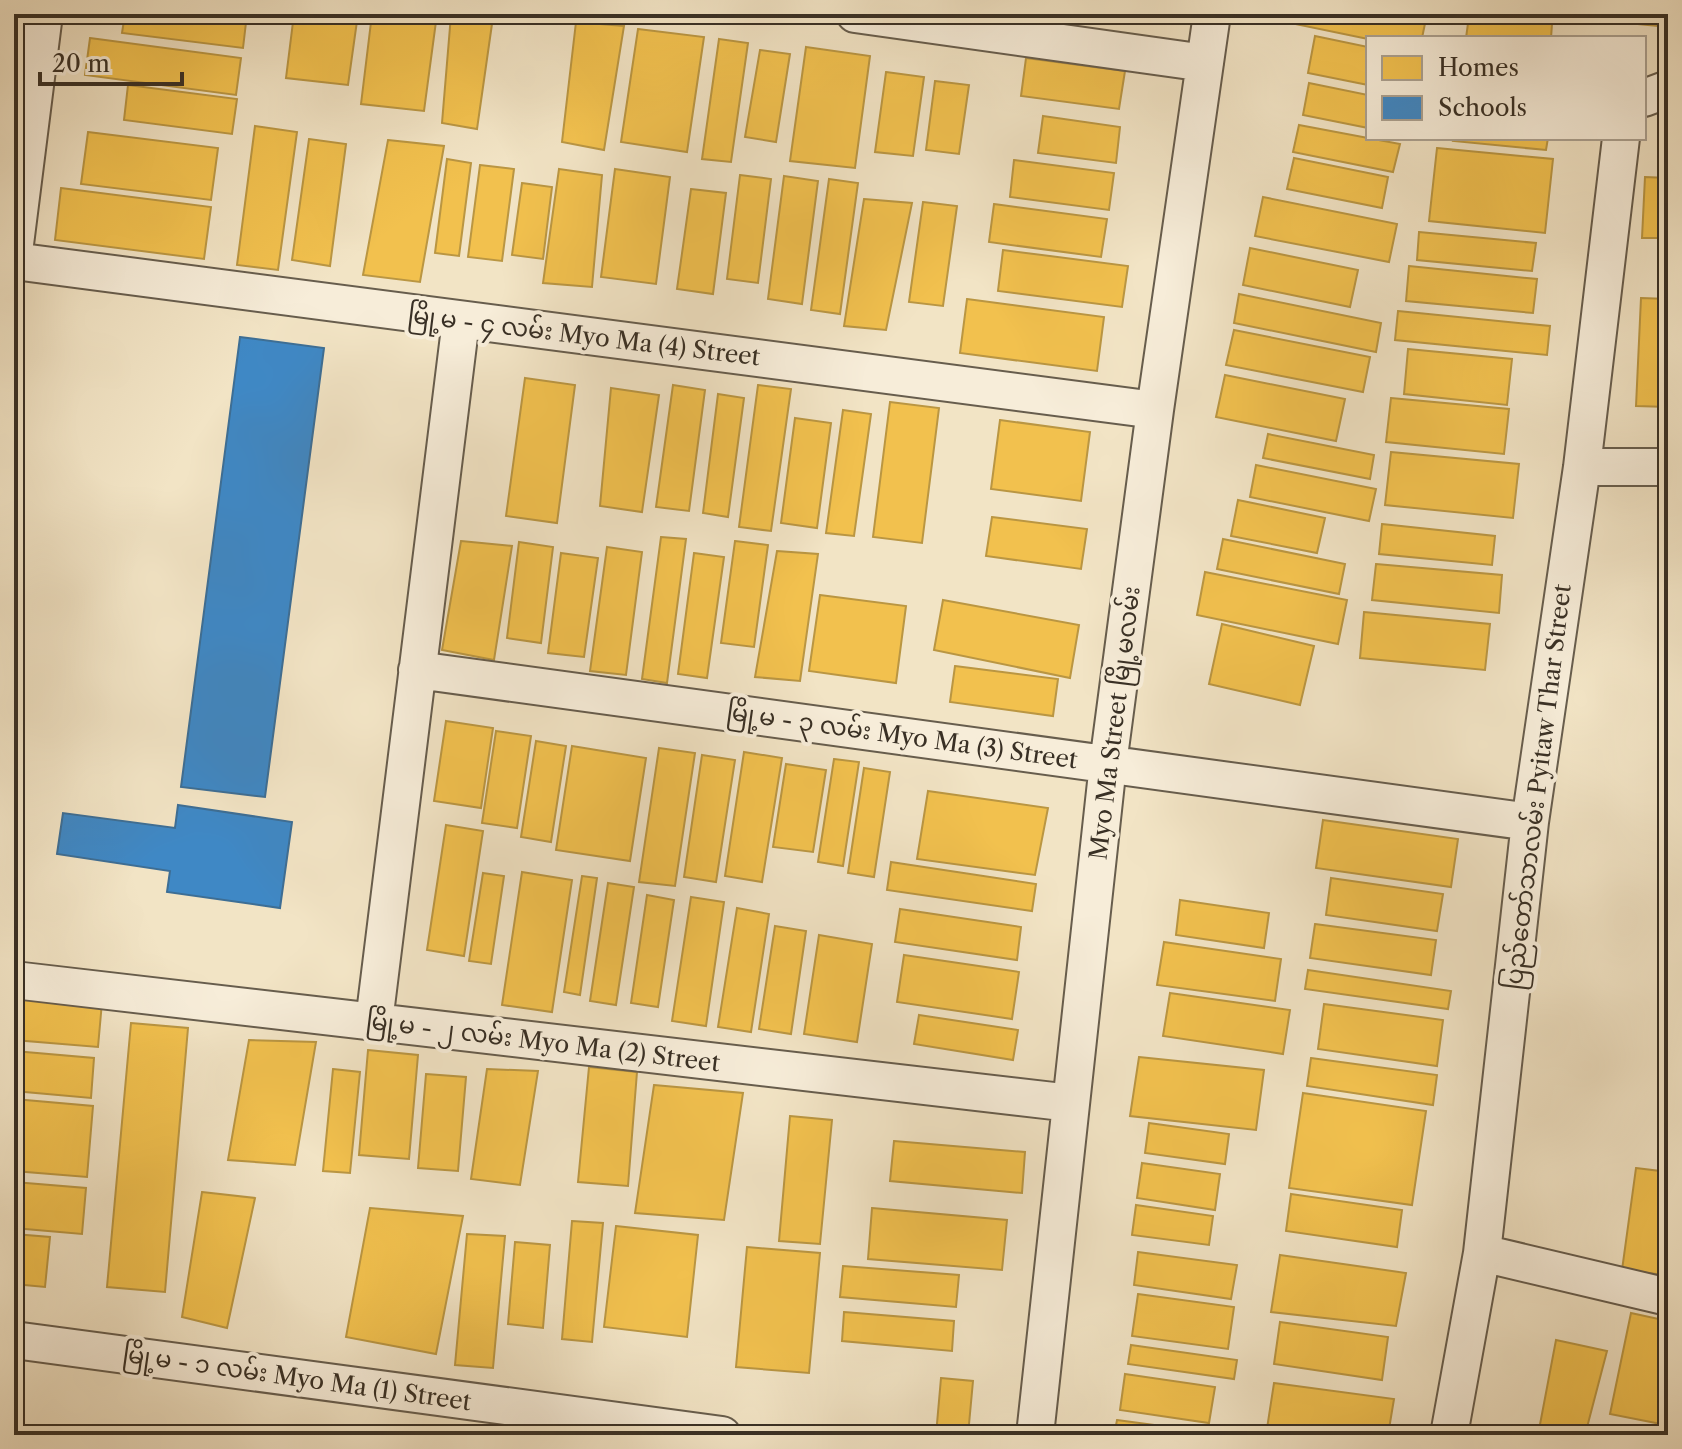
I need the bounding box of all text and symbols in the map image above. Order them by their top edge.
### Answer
scale bar [40,36,182,86]
legend [1366,36,1646,140]
text: 20 m [52,49,110,78]
text: Homes [1438,53,1519,82]
text: Schools [1438,93,1527,122]
street label: မြို့မ - ၄ လမ်း Myo Ma (4) Street [406,299,762,377]
street label: ပြည်တော်သာလမ်း Pyitaw Thar Street [1497,582,1582,992]
street label: Myo Ma Street မြို့မလမ်း [1082,584,1151,862]
street label: မြို့မ - ၃ လမ်း Myo Ma (3) Street [724,696,1080,780]
street label: မြို့မ - ၂ လမ်း Myo Ma (2) Street [364,1004,722,1083]
street label: မြို့မ - ၁ လမ်း Myo Ma (1) Street [120,1338,474,1421]

